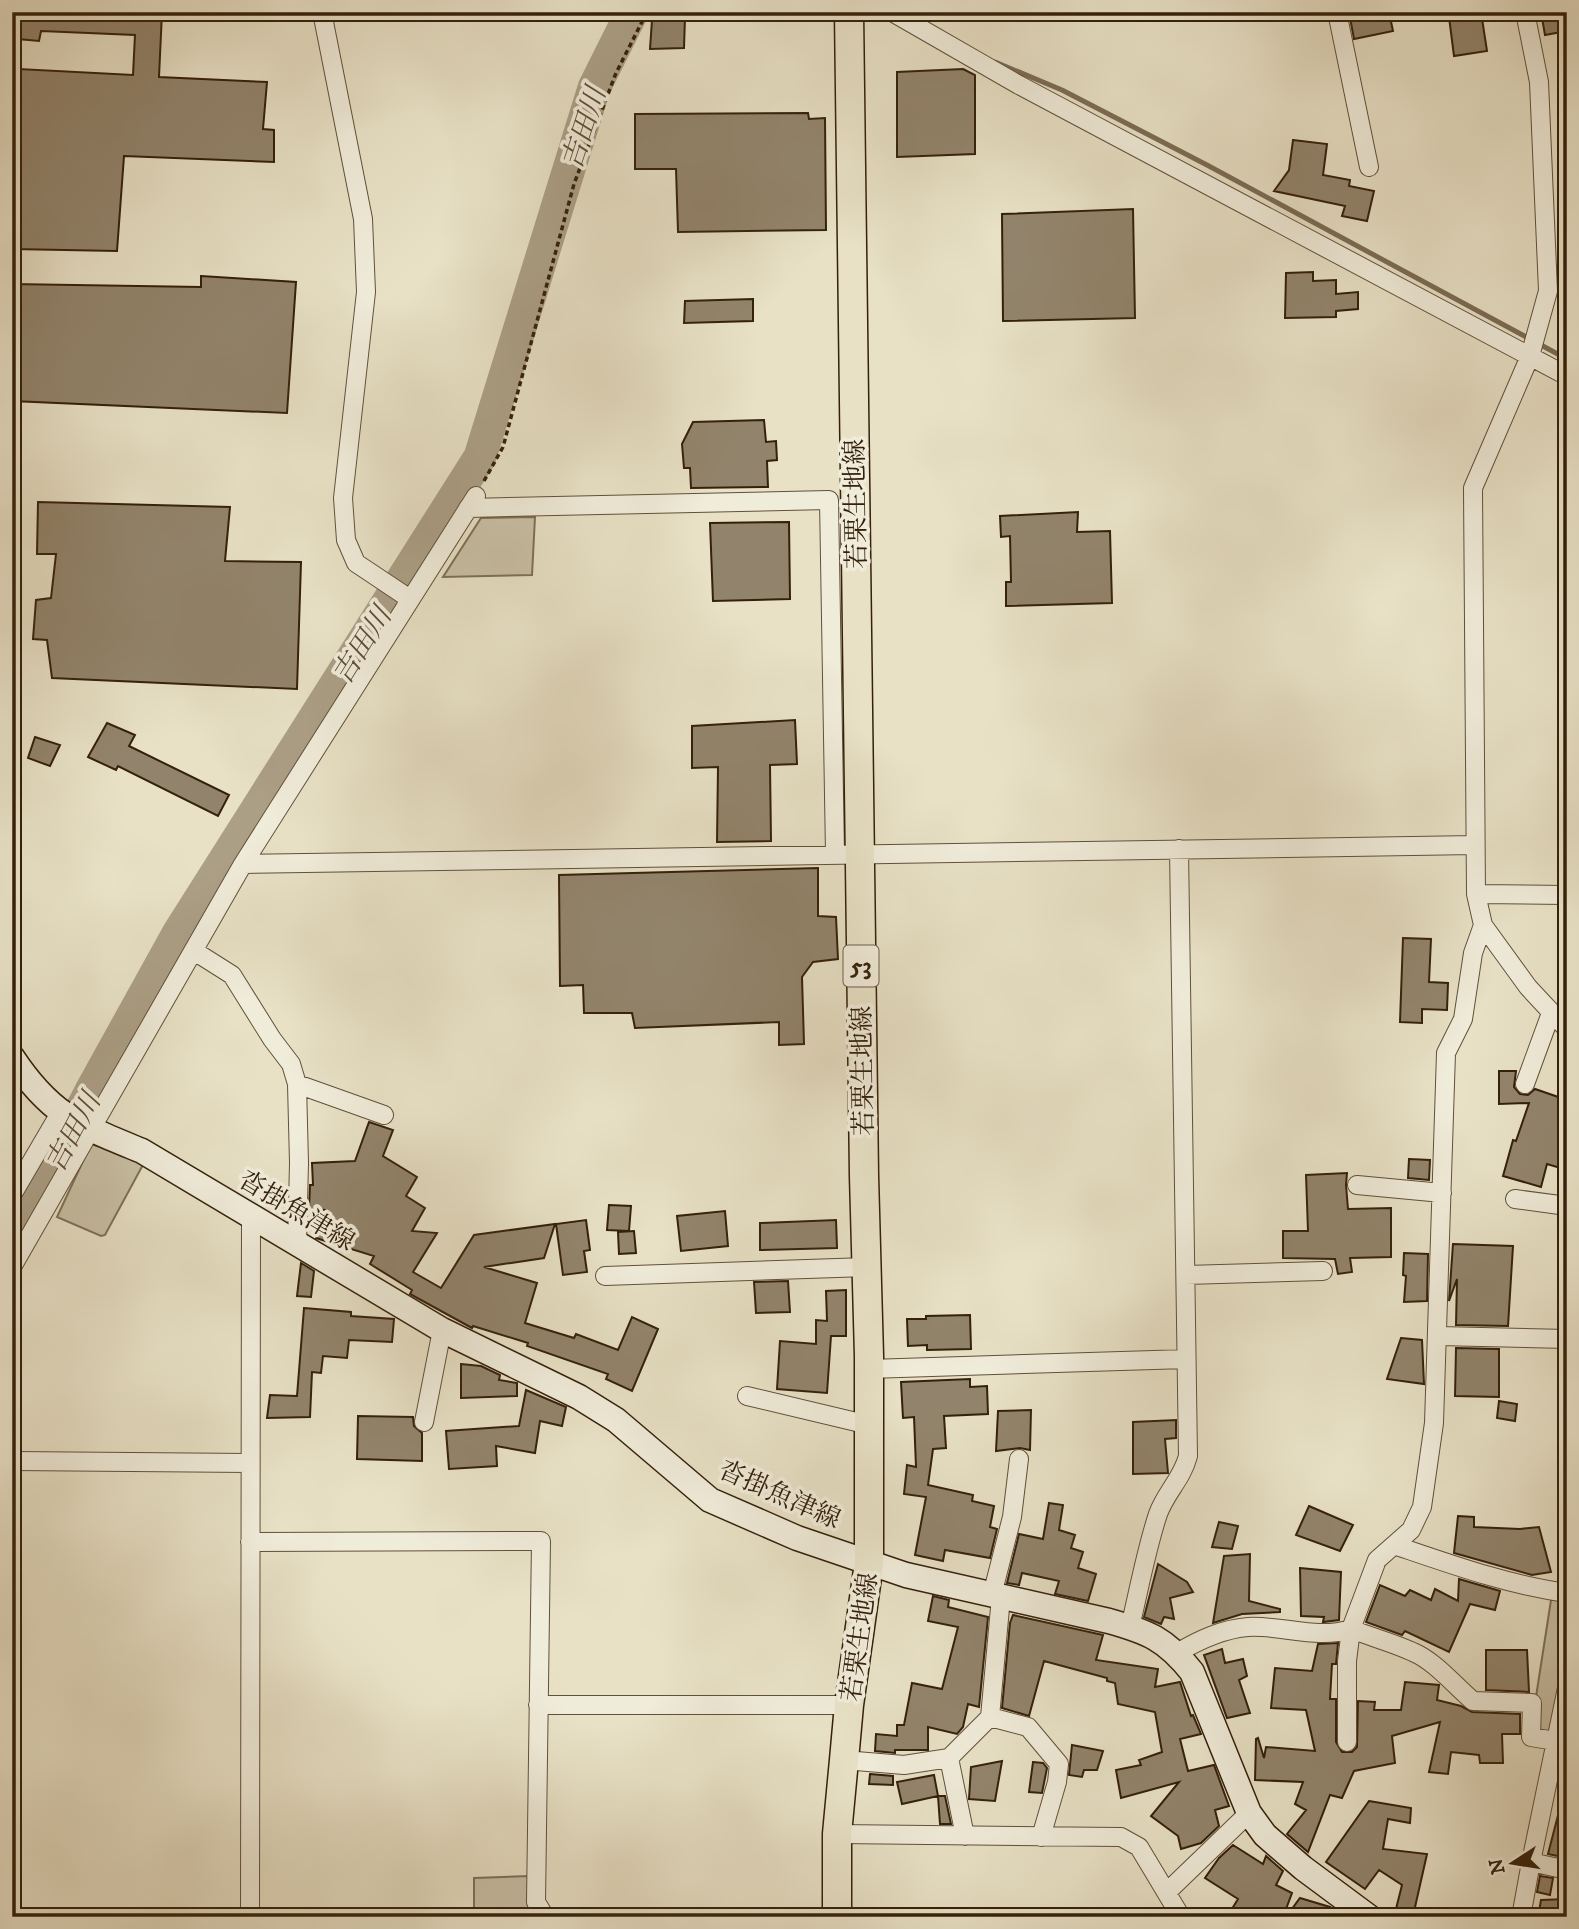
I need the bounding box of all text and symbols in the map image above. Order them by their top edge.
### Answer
water label: 吉田川 [555,80,615,174]
street label: 若栗生地線 [839,439,874,569]
water label: 吉田川 [325,598,401,691]
road number: 53 [844,946,878,986]
street label: 若栗生地線 [846,1006,881,1136]
water label: 吉田川 [38,1085,110,1178]
street label: 沓掛魚津線 [232,1164,360,1259]
street label: 沓掛魚津線 [713,1454,845,1537]
street label: 若栗生地線 [835,1571,886,1704]
north arrow [1478,1828,1548,1898]
text: N [1485,1856,1511,1876]

